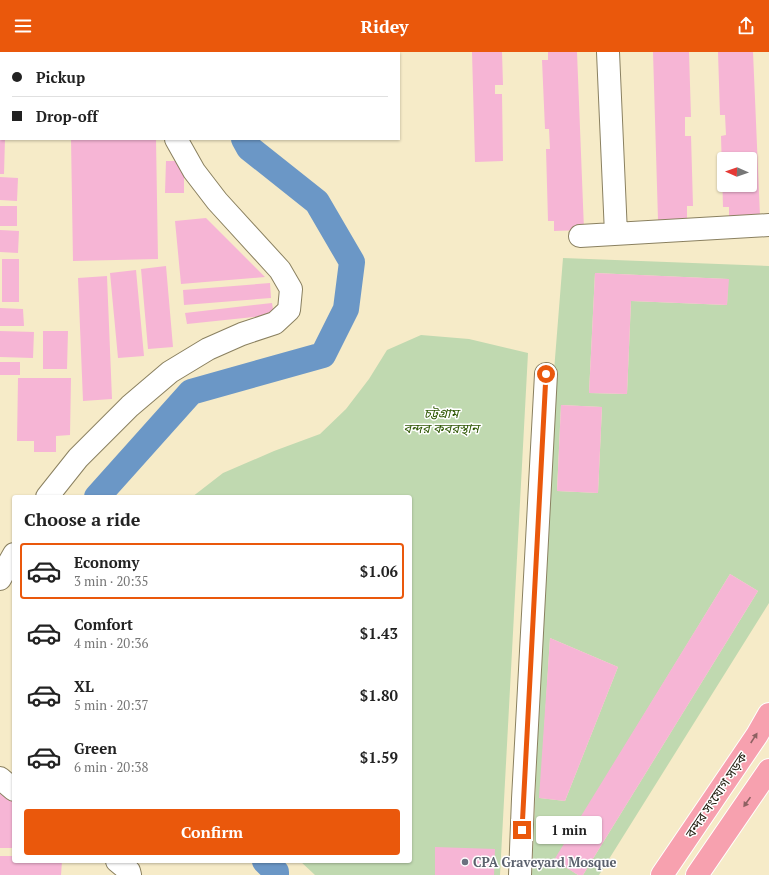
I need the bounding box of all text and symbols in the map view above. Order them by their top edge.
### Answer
text: Ridey [360,14,409,38]
icon: menu [12,15,34,37]
icon: share [735,15,757,37]
text: Pickup [36,67,85,87]
text: Drop-off [36,106,98,126]
north arrow [717,152,757,192]
map controls [717,152,757,192]
route start [537,365,555,383]
park label: চট্টগ্রাম বন্দর কবরস্থান [403,404,481,437]
text: Choose a ride [24,507,140,531]
text: Economy [74,552,139,572]
icon: car [26,553,62,589]
text: $1.06 [360,561,398,581]
text: 3 min · 20:35 [74,572,148,590]
text: Comfort [74,614,133,634]
icon: car [26,615,62,651]
text: $1.43 [360,623,398,643]
text: 4 min · 20:36 [74,634,148,652]
text: XL [74,676,94,696]
icon: car [26,677,62,713]
text: $1.80 [360,685,398,705]
text: 5 min · 20:37 [74,696,148,714]
one-way arrow [750,733,758,743]
text: Green [74,738,117,758]
icon: car [26,739,62,775]
text: $1.59 [360,747,398,767]
street label: বন্দর সংযোগ সড়ক [680,748,751,842]
text: 6 min · 20:38 [74,758,148,776]
one-way arrow [743,797,751,807]
button: Confirm [24,809,400,855]
callout: 1 min [536,816,602,844]
route end [513,821,531,839]
text: 1 min [551,821,587,839]
place label: CPA Graveyard Mosque [473,853,617,871]
marker: CPA Graveyard Mosque [460,857,470,867]

